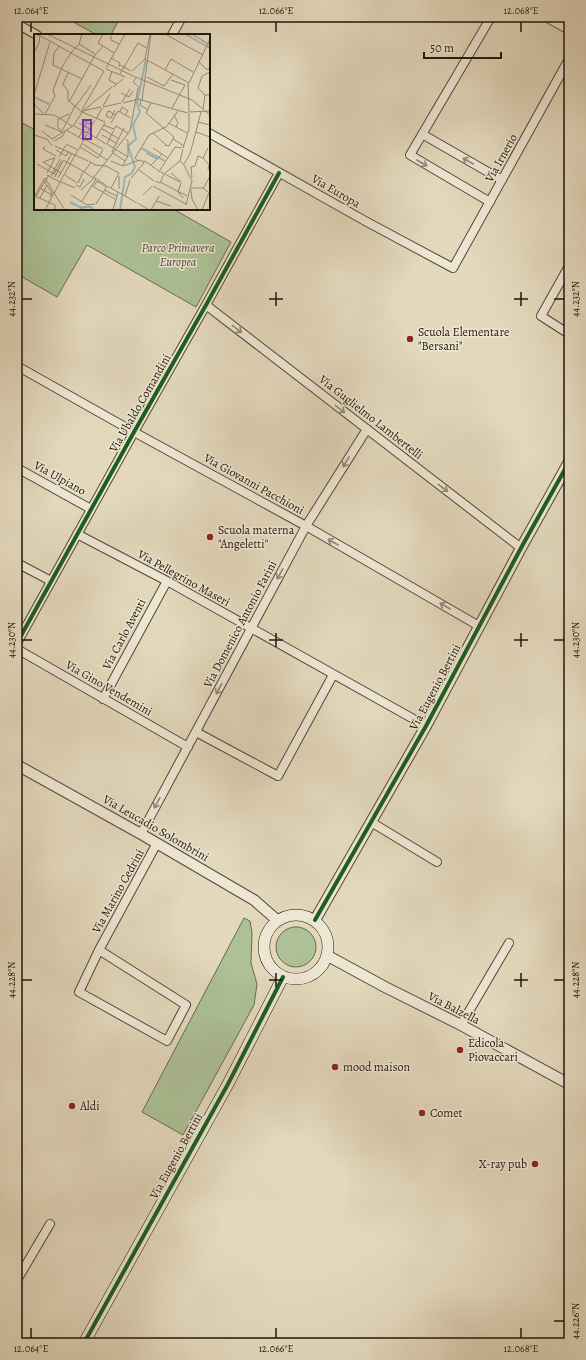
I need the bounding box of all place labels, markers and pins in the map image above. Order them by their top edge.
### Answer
place label: Scuola Elementare "Bersani" [418,324,509,354]
marker: Scuola Elementare "Bersani" [405,334,415,344]
place label: Scuola materna "Angeletti" [218,522,295,552]
marker: Scuola materna "Angeletti" [205,532,215,542]
place label: Edicola Piovaccari [468,1035,518,1065]
marker: Edicola Piovaccari [455,1045,465,1055]
place label: mood maison [343,1059,411,1075]
marker: mood maison [330,1062,340,1072]
place label: Aldi [79,1098,100,1114]
marker: Aldi [67,1101,77,1111]
place label: Comet [430,1105,463,1121]
marker: Comet [417,1108,427,1118]
place label: X-ray pub [479,1156,527,1172]
marker: X-ray pub [530,1159,540,1169]

